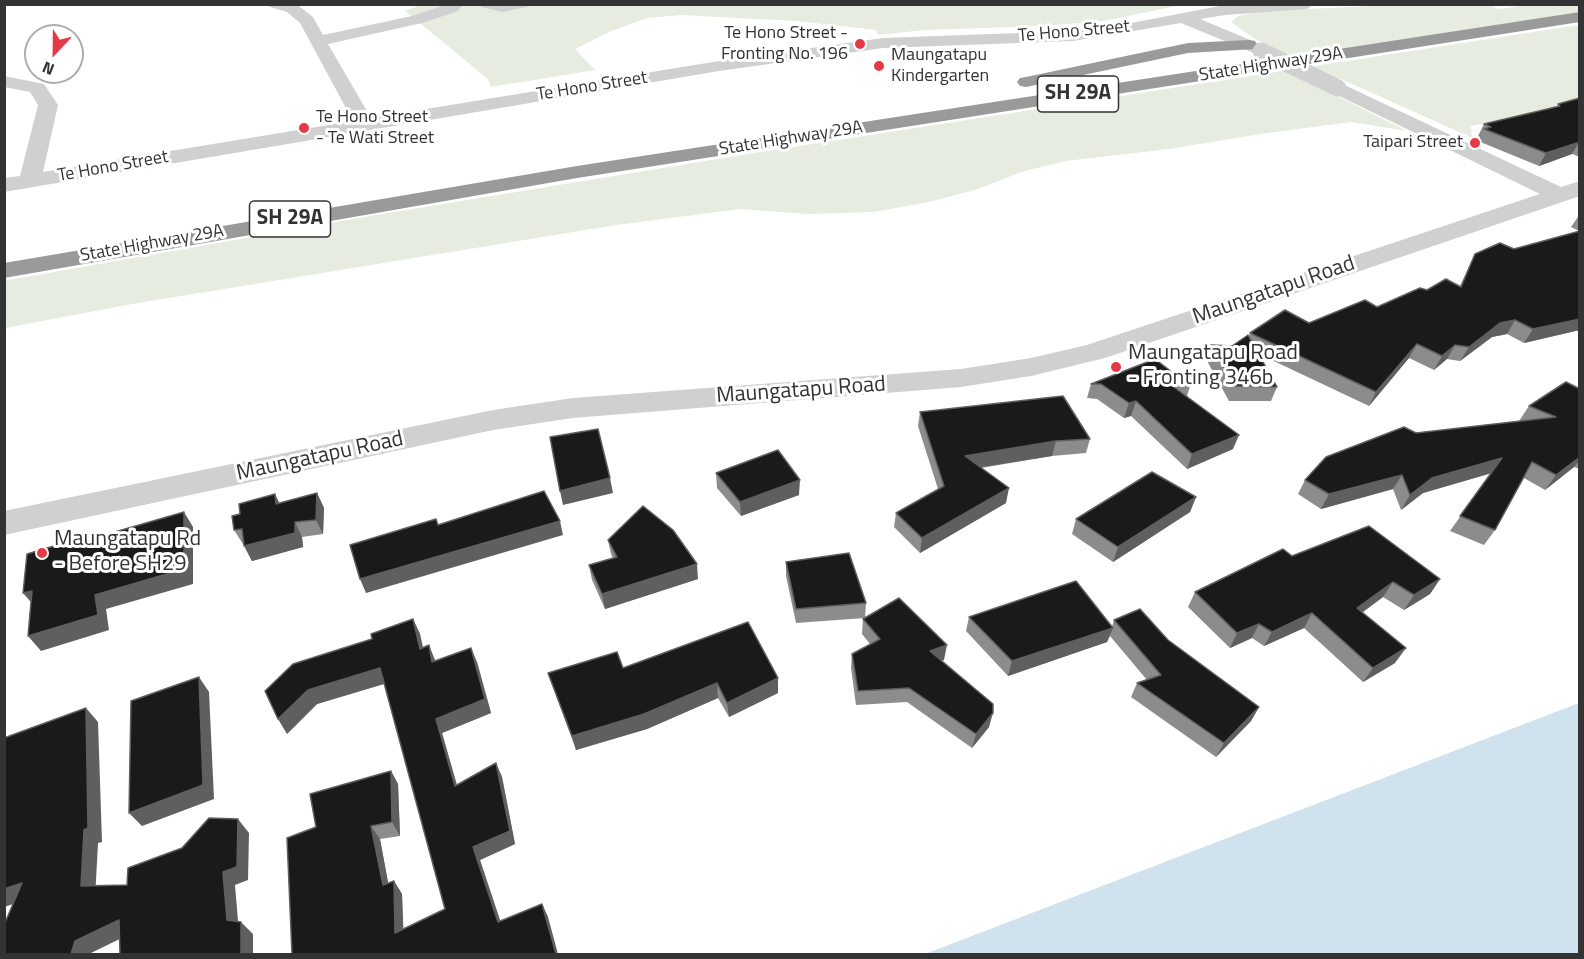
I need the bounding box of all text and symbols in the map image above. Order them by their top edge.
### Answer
street label: Te Hono Street [1017,16,1131,48]
place label: Te Hono Street - Fronting No. 196 [721,23,848,66]
north arrow [24,24,84,84]
marker: Te Hono Street - Fronting No. 196 [853,37,867,51]
street label: State Highway 29A [1198,43,1344,87]
place label: Maungatapu Kindergarten [891,45,989,88]
text: N [38,56,58,82]
marker: Maungatapu Kindergarten [872,59,886,73]
street label: Te Hono Street [535,68,649,106]
road number: SH 29A [1038,76,1118,112]
place label: Te Hono Street - Te Wati Street [316,107,434,150]
street label: State Highway 29A [718,117,864,161]
marker: Te Hono Street - Te Wati Street [297,121,311,135]
place label: Taipari Street [1363,132,1463,154]
marker: Taipari Street [1468,136,1482,150]
street label: Te Hono Street [56,147,170,187]
road number: SH 29A [250,201,330,237]
street label: State Highway 29A [79,221,225,267]
street label: Maungatapu Road [1189,251,1359,331]
place label: Maungatapu Road - Fronting 346b [1128,341,1298,392]
marker: Maungatapu Road - Fronting 346b [1109,360,1123,374]
street label: Maungatapu Road [715,372,887,410]
street label: Maungatapu Road [234,426,406,488]
place label: Maungatapu Rd - Before SH29 [54,527,201,578]
marker: Maungatapu Rd - Before SH29 [35,546,49,560]

